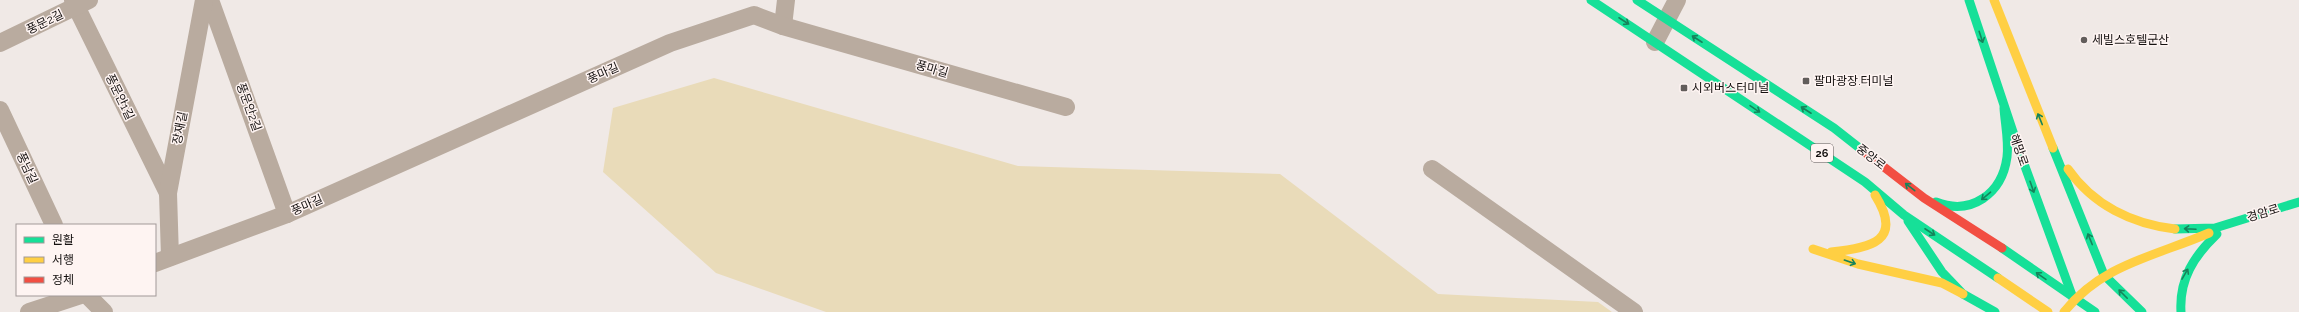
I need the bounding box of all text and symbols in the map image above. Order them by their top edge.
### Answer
street label: 풍문2길 [24,7,66,37]
one-way arrow [1618,18,1630,26]
one-way arrow [1978,30,1985,43]
place label: 세빌스호텔군산 [2092,33,2169,47]
one-way arrow [1692,35,1703,43]
marker: 세빌스호텔군산 [2079,35,2089,45]
street label: 풍마길 [914,58,950,80]
street label: 풍마길 [585,60,621,86]
street label: 풍문안1길 [103,72,137,122]
place label: 팔마광장.터미널 [1814,74,1894,88]
marker: 팔마광장.터미널 [1801,76,1811,86]
street label: 풍문안2길 [234,81,264,133]
place label: 시외버스터미널 [1692,81,1769,95]
marker: 시외버스터미널 [1679,83,1689,93]
one-way arrow [1749,105,1760,113]
one-way arrow [1801,106,1812,114]
street label: 장재길 [170,110,190,146]
one-way arrow [2036,113,2044,125]
street label: 해망로 [2007,132,2031,168]
street label: 중앙로 [1854,141,1888,173]
road number: 26 [1811,144,1833,162]
street label: 풍남길 [14,150,40,186]
one-way arrow [2028,181,2036,193]
one-way arrow [1905,183,1916,192]
street label: 풍마길 [289,192,325,218]
one-way arrow [1981,192,1992,201]
street label: 경암로 [2245,201,2281,225]
legend [16,224,156,296]
one-way arrow [2184,226,2197,233]
one-way arrow [1924,228,1935,236]
text: 원활 [52,233,74,247]
one-way arrow [2085,233,2093,245]
text: 서행 [52,253,74,267]
one-way arrow [1843,258,1855,266]
one-way arrow [2182,268,2190,280]
one-way arrow [2036,271,2047,280]
text: 정체 [52,273,74,287]
one-way arrow [2118,289,2128,299]

